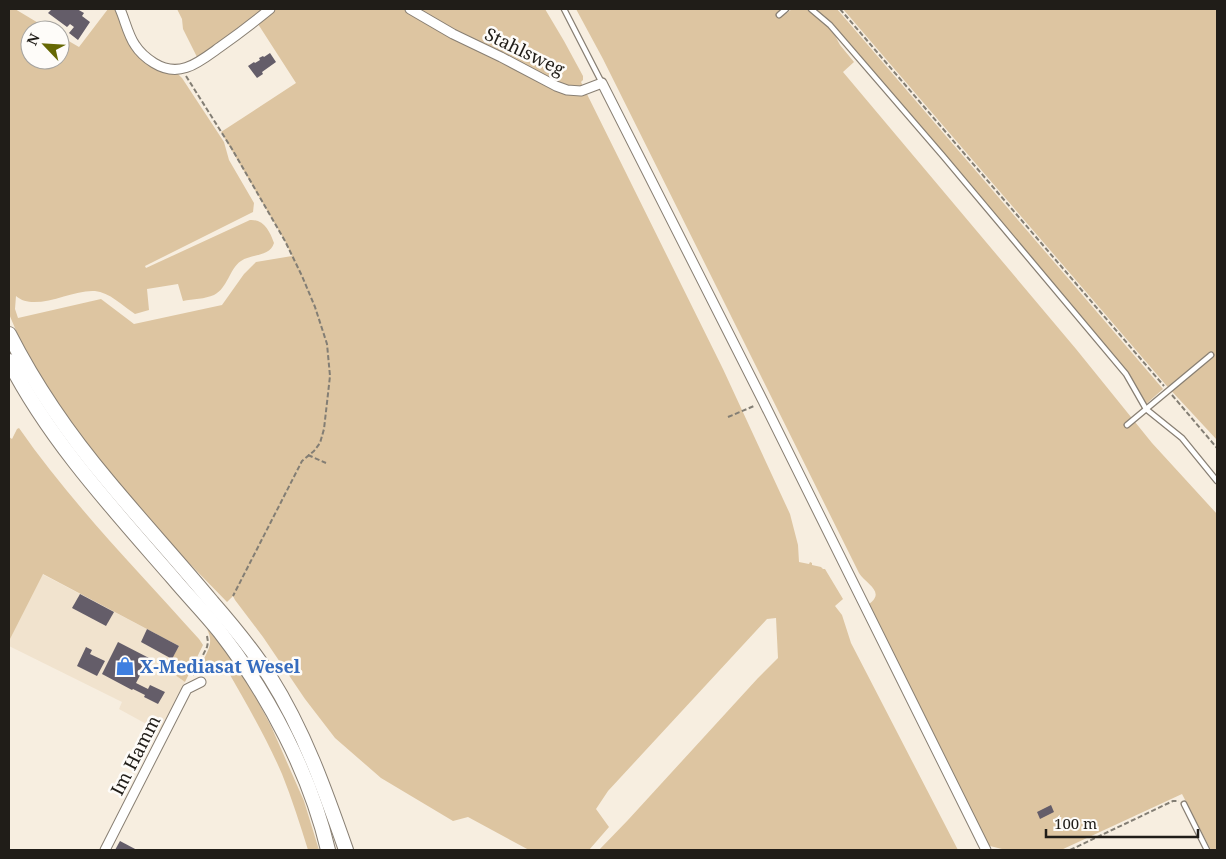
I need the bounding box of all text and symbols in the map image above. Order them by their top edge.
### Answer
north arrow [20,20,70,70]
street label: Stahlsweg [481,21,569,81]
text: N [22,30,44,48]
place label: X-Mediasat Wesel [140,654,301,678]
shop icon: X-Mediasat Wesel [114,655,136,677]
street label: Im Hamm [105,711,165,799]
scale bar [1046,806,1198,838]
text: 100 m [1054,813,1097,833]

